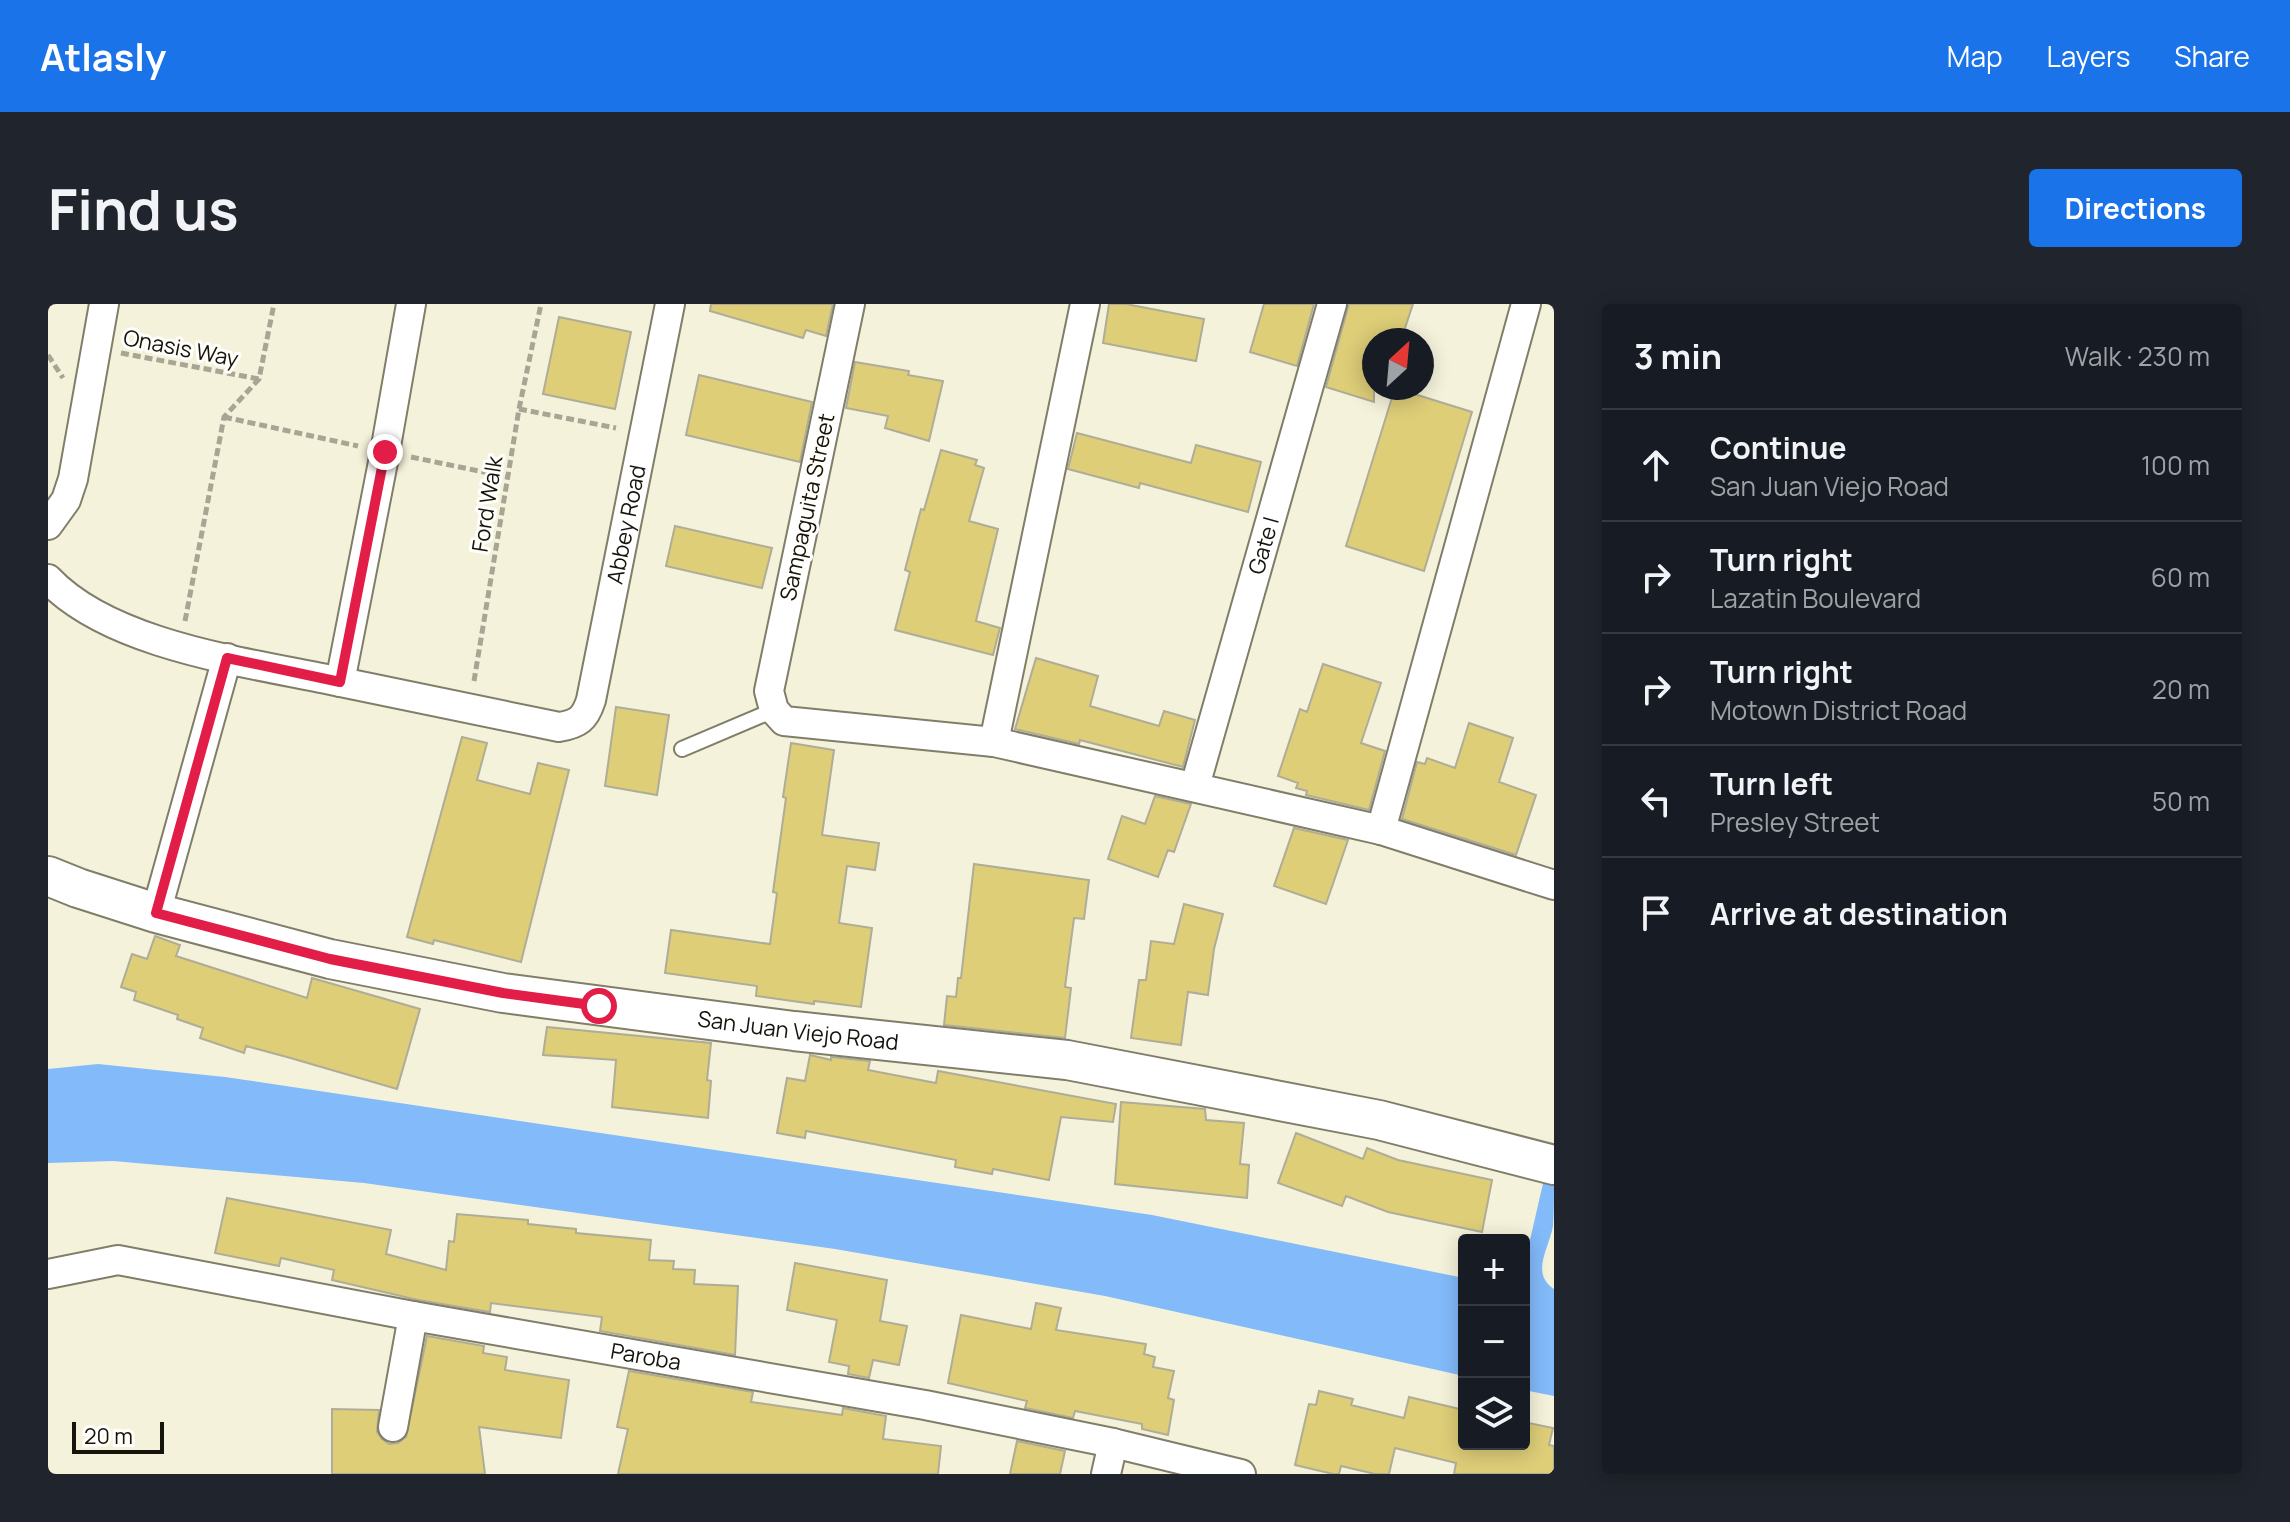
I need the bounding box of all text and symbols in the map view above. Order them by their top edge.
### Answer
text: Atlasly [40,30,166,82]
text: Map [1947,37,2003,75]
text: Layers [2047,37,2130,75]
text: Share [2174,37,2250,75]
button: Directions [2029,169,2242,247]
text: Find us [48,170,239,247]
street label: Onasis Way [121,322,241,374]
north arrow [1362,328,1434,400]
text: 3 min [1634,333,1722,379]
text: Walk · 230 m [2065,338,2210,374]
street label: Sampaguita Street [772,410,842,604]
text: Continue [1710,427,1846,468]
route end [367,434,403,470]
icon: ahead [1634,443,1678,487]
text: 100 m [2141,447,2210,483]
street label: Ford Walk [465,453,510,554]
street label: Abbey Road [600,462,653,587]
text: San Juan Viejo Road [1710,468,1949,504]
street label: Gate I [1241,513,1286,578]
text: Turn right [1710,539,1853,580]
icon: right [1634,555,1678,599]
text: 60 m [2151,559,2210,595]
text: Lazatin Boulevard [1710,580,1921,616]
text: Turn right [1710,651,1853,692]
icon: right [1634,667,1678,711]
text: 20 m [2152,671,2210,707]
text: Motown District Road [1710,692,1967,728]
text: Turn left [1710,763,1833,804]
icon: left [1634,779,1678,823]
text: 50 m [2152,783,2210,819]
text: Presley Street [1710,804,1880,840]
icon: arrive [1634,891,1678,935]
text: Arrive at destination [1710,893,2008,934]
route start [581,988,617,1024]
street label: San Juan Viejo Road [696,1004,900,1057]
map controls [1458,1234,1530,1450]
button: + [1458,1234,1530,1306]
button: − [1458,1306,1530,1378]
street label: Paroba [608,1336,683,1377]
button: layers [1458,1378,1530,1450]
scale bar [72,1418,164,1454]
text: 20 m [84,1421,133,1451]

